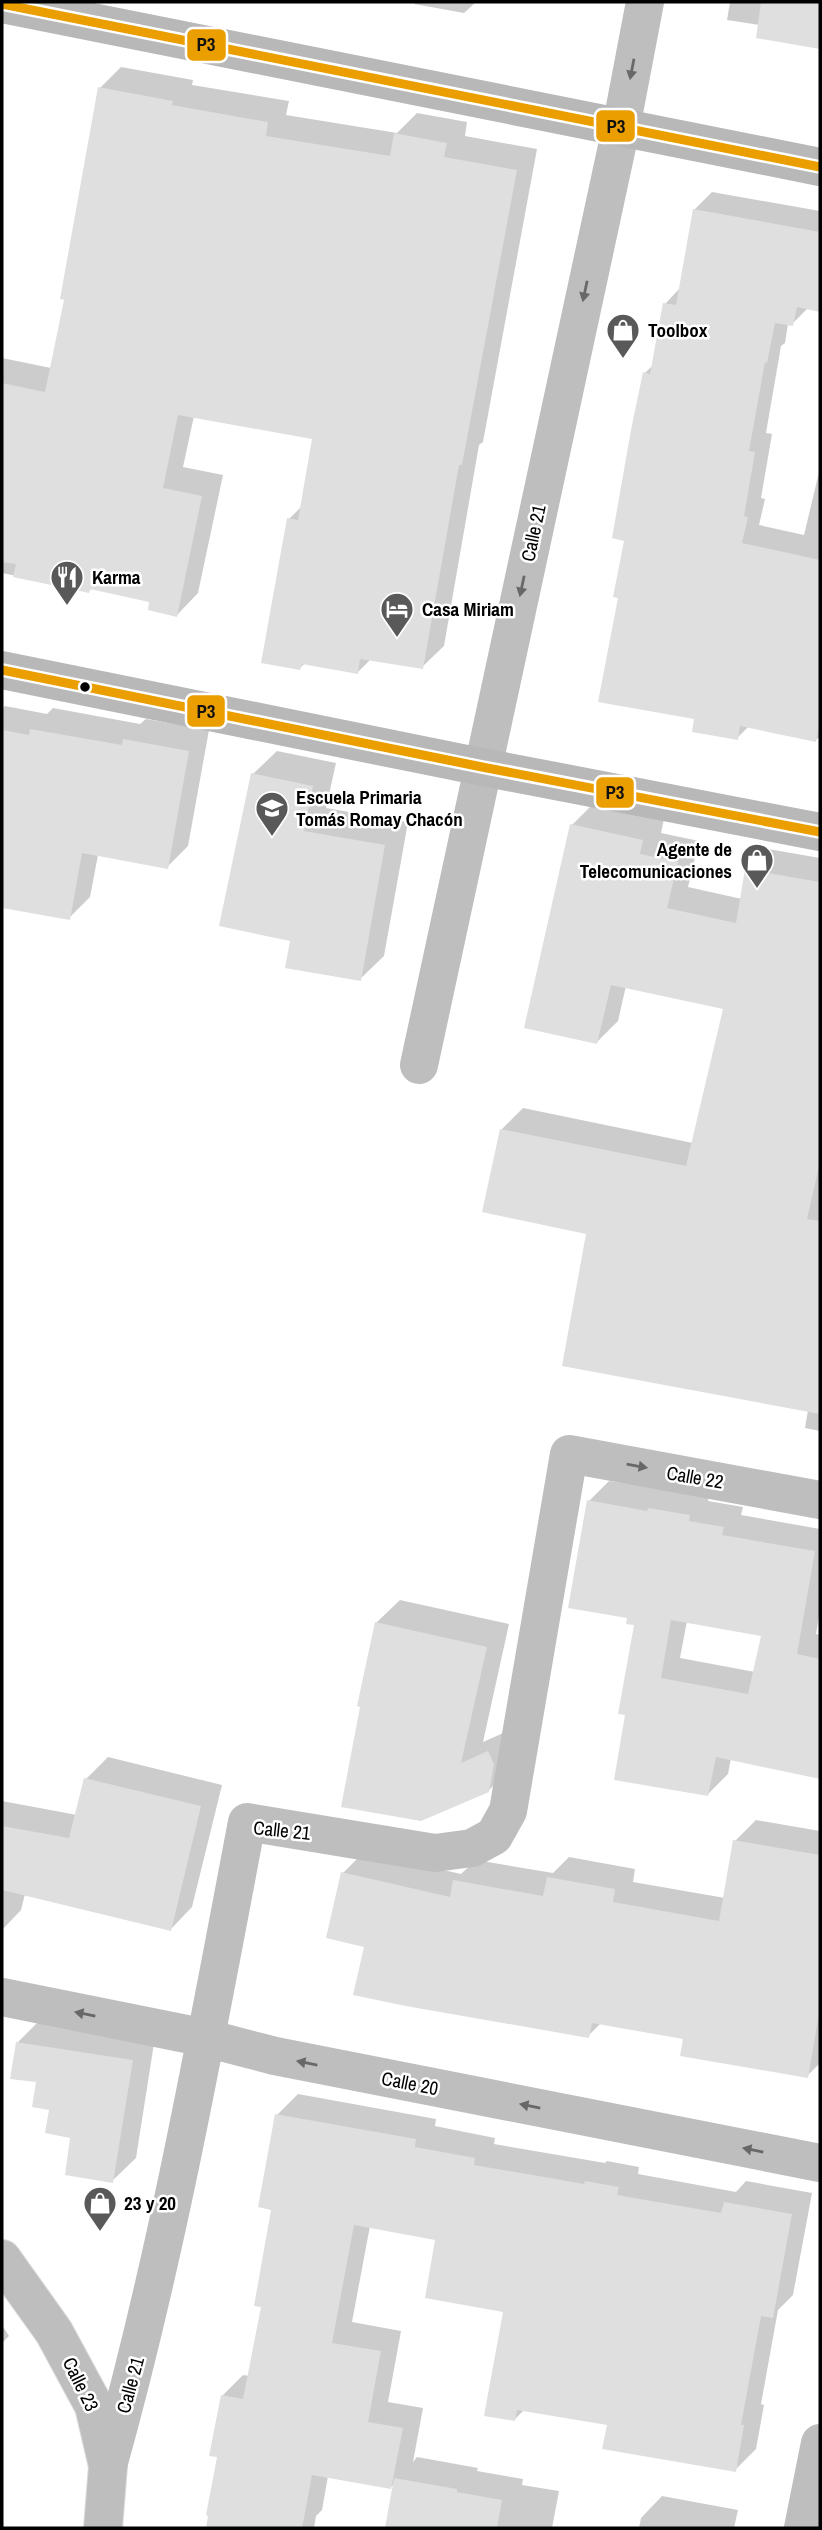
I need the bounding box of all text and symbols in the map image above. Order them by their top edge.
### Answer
line badge: P3 [186,28,227,62]
text: P3 [196,31,216,57]
one-way arrow [627,58,638,80]
line badge: P3 [595,109,636,143]
text: P3 [606,113,626,139]
one-way arrow [580,280,591,302]
shop icon: Toolbox [604,311,642,360]
place label: Toolbox [648,317,708,343]
street label: Calle 21 [514,502,552,564]
restaurant icon: Karma [48,558,86,607]
place label: Karma [92,564,141,590]
one-way arrow [516,575,527,597]
hotel icon: Casa Miriam [378,590,416,639]
place label: Casa Miriam [422,596,514,622]
unlabelled marker [78,680,92,694]
line badge: P3 [186,694,226,728]
text: P3 [196,698,216,724]
line badge: P3 [595,776,635,809]
text: P3 [605,779,625,805]
place label: Escuela Primaria Tomás Romay Chacón [296,784,463,832]
school or university icon: Escuela Primaria Tomás Romay Chacón [253,789,291,838]
place label: Agente de Telecomunicaciones [580,836,732,884]
shop icon: Agente de Telecomunicaciones [738,841,776,890]
street label: Calle 22 [665,1459,725,1495]
one-way arrow [626,1461,648,1472]
street label: Calle 21 [252,1814,312,1846]
one-way arrow [74,2008,96,2019]
one-way arrow [296,2057,318,2068]
street label: Calle 20 [379,2065,441,2101]
one-way arrow [519,2101,541,2112]
one-way arrow [742,2144,764,2155]
shop icon: 23 y 20 [81,2184,119,2233]
place label: 23 y 20 [124,2190,176,2216]
street label: Calle 23 [57,2353,105,2415]
street label: Calle 21 [110,2354,150,2416]

